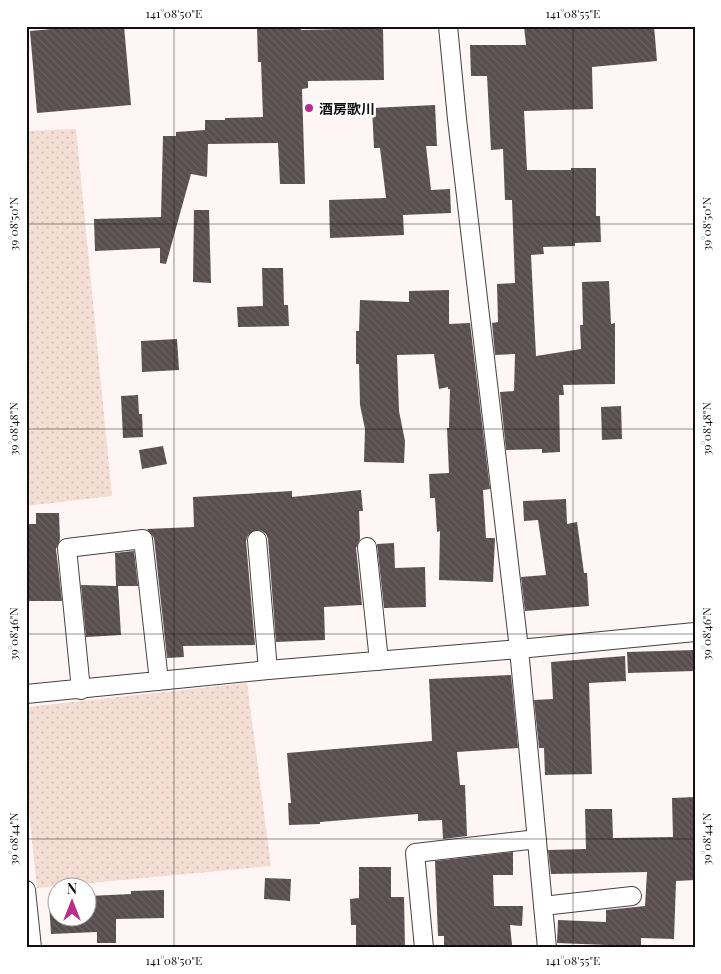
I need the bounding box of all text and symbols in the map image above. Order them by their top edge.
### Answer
text: 141°08'50"E [146,5,202,21]
text: 141°08'55"E [546,5,600,21]
place label: 酒房歌川 [319,99,375,118]
marker: 酒房歌川 [303,102,315,114]
text: 39°08'50"N [5,196,21,251]
text: 39°08'50"N [698,196,714,251]
text: 39°08'48"N [5,402,21,456]
text: 39°08'48"N [698,402,714,456]
text: 39°08'46"N [5,607,21,661]
text: 39°08'46"N [698,607,714,661]
text: 39°08'44"N [5,812,21,866]
text: 39°08'44"N [698,812,714,866]
north arrow [48,876,98,926]
text: N [67,879,77,898]
text: 141°08'50"E [146,952,202,968]
text: 141°08'55"E [546,952,600,968]

